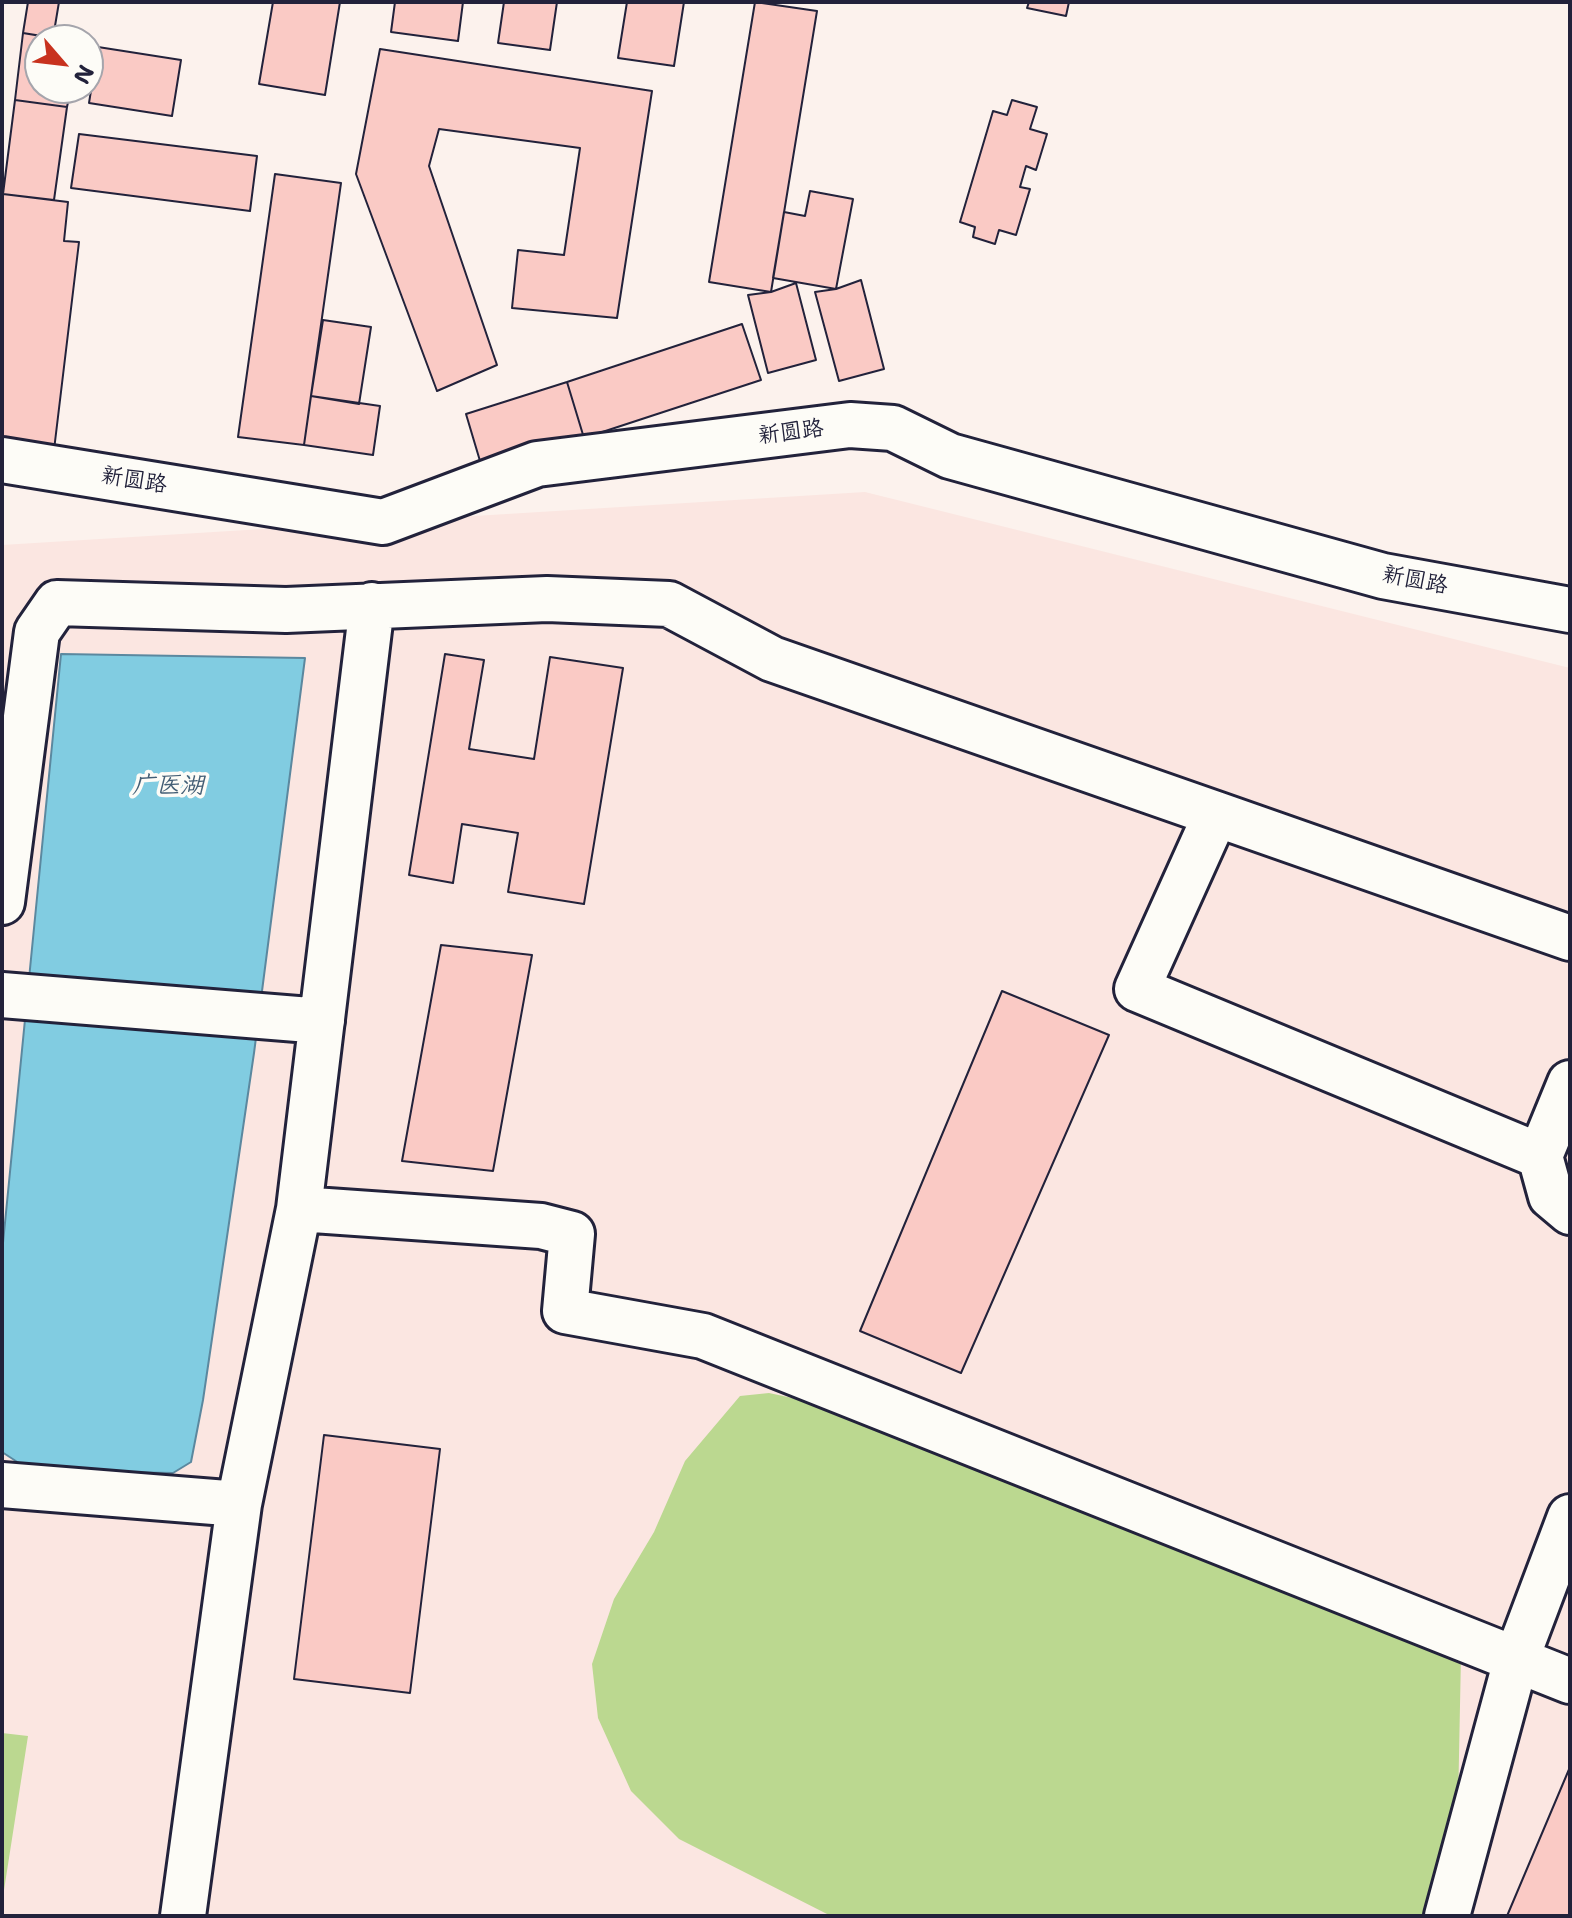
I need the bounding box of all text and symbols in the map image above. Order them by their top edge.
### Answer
north arrow [24,24,104,104]
text: N [67,60,101,89]
street label: 新圆路 [757,416,825,450]
street label: 新圆路 [99,463,169,499]
street label: 新圆路 [1380,562,1450,600]
water label: 广医湖 [132,773,204,801]

